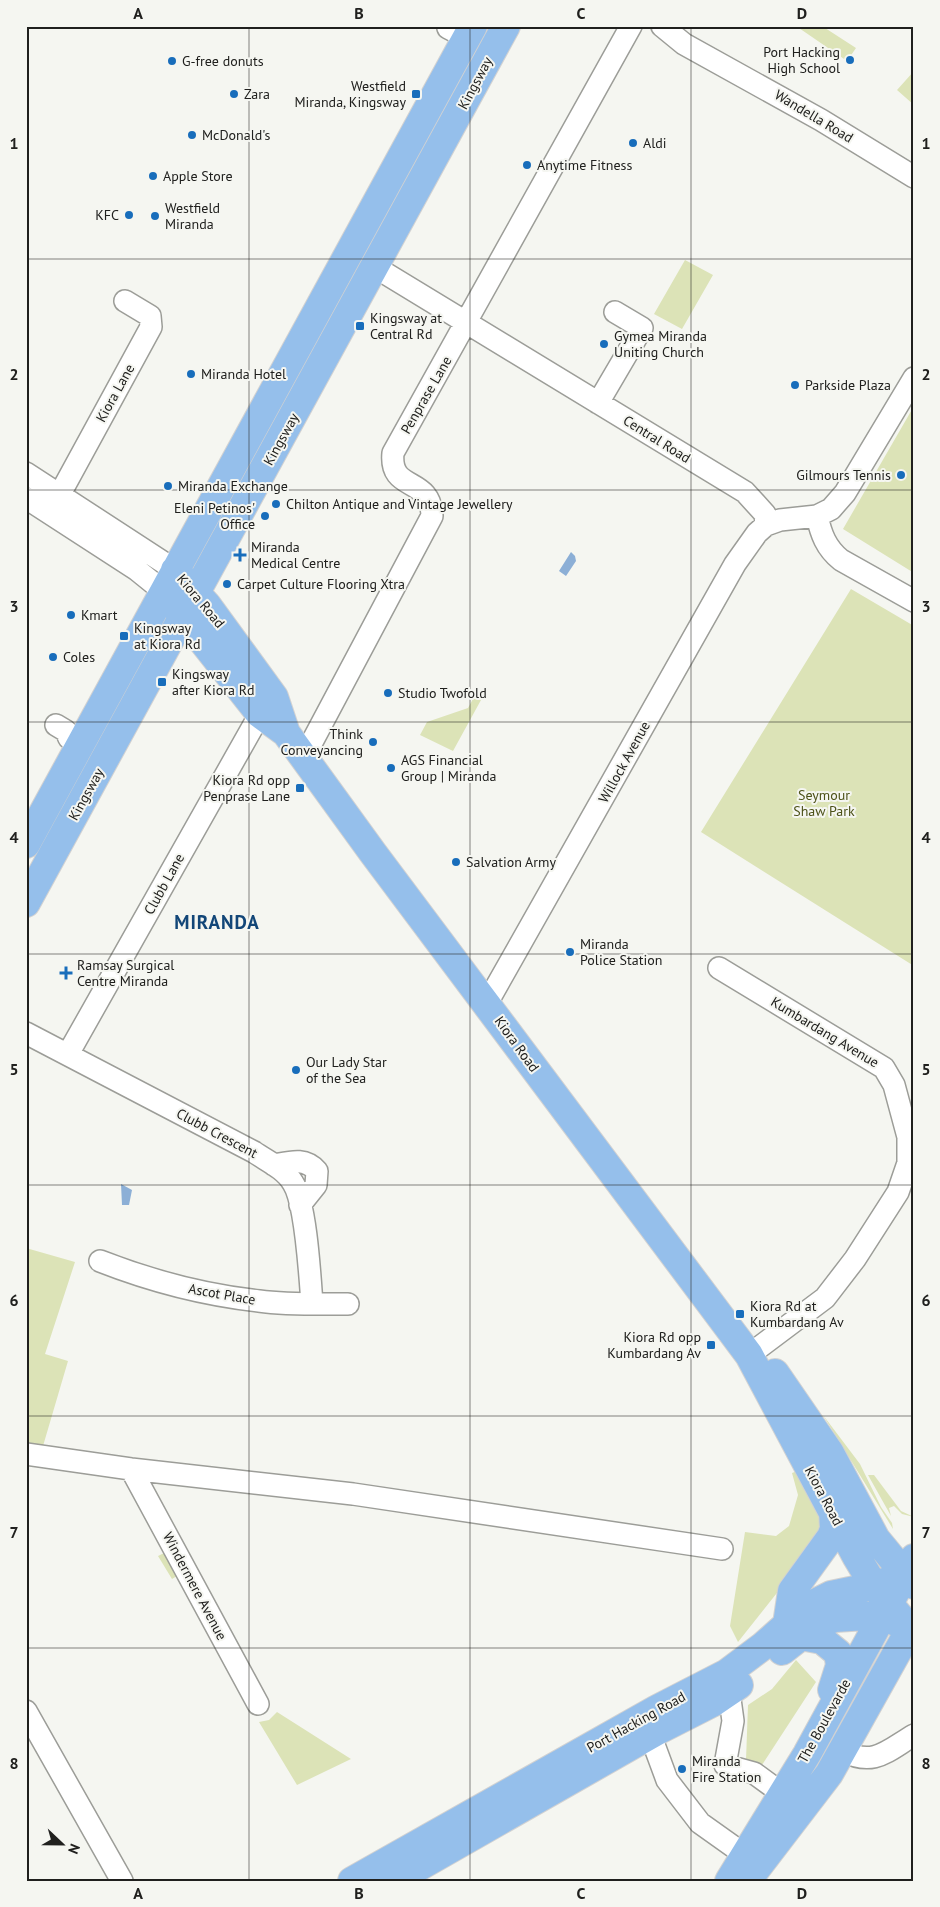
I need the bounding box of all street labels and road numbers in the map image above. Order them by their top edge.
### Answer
street label: Kingsway [454,53,497,112]
street label: Wandella Road [771,85,857,147]
street label: Penprase Lane [397,353,455,437]
street label: Kiora Lane [92,361,138,425]
street label: Kingsway [259,409,303,468]
street label: Central Road [620,411,694,467]
street label: Kiora Road [173,570,229,632]
street label: Willock Avenue [594,718,654,806]
street label: Kingsway [64,764,108,823]
street label: Clubb Lane [140,850,188,918]
street label: Kumbardang Avenue [768,993,882,1071]
street label: Kiora Road [491,1012,543,1076]
street label: Clubb Crescent [173,1104,261,1162]
street label: Ascot Place [187,1279,257,1309]
street label: Kiora Road [801,1463,847,1529]
street label: Windermere Avenue [159,1529,231,1643]
street label: The Boulevarde [793,1676,855,1766]
street label: Port Hacking Road [583,1687,689,1757]

